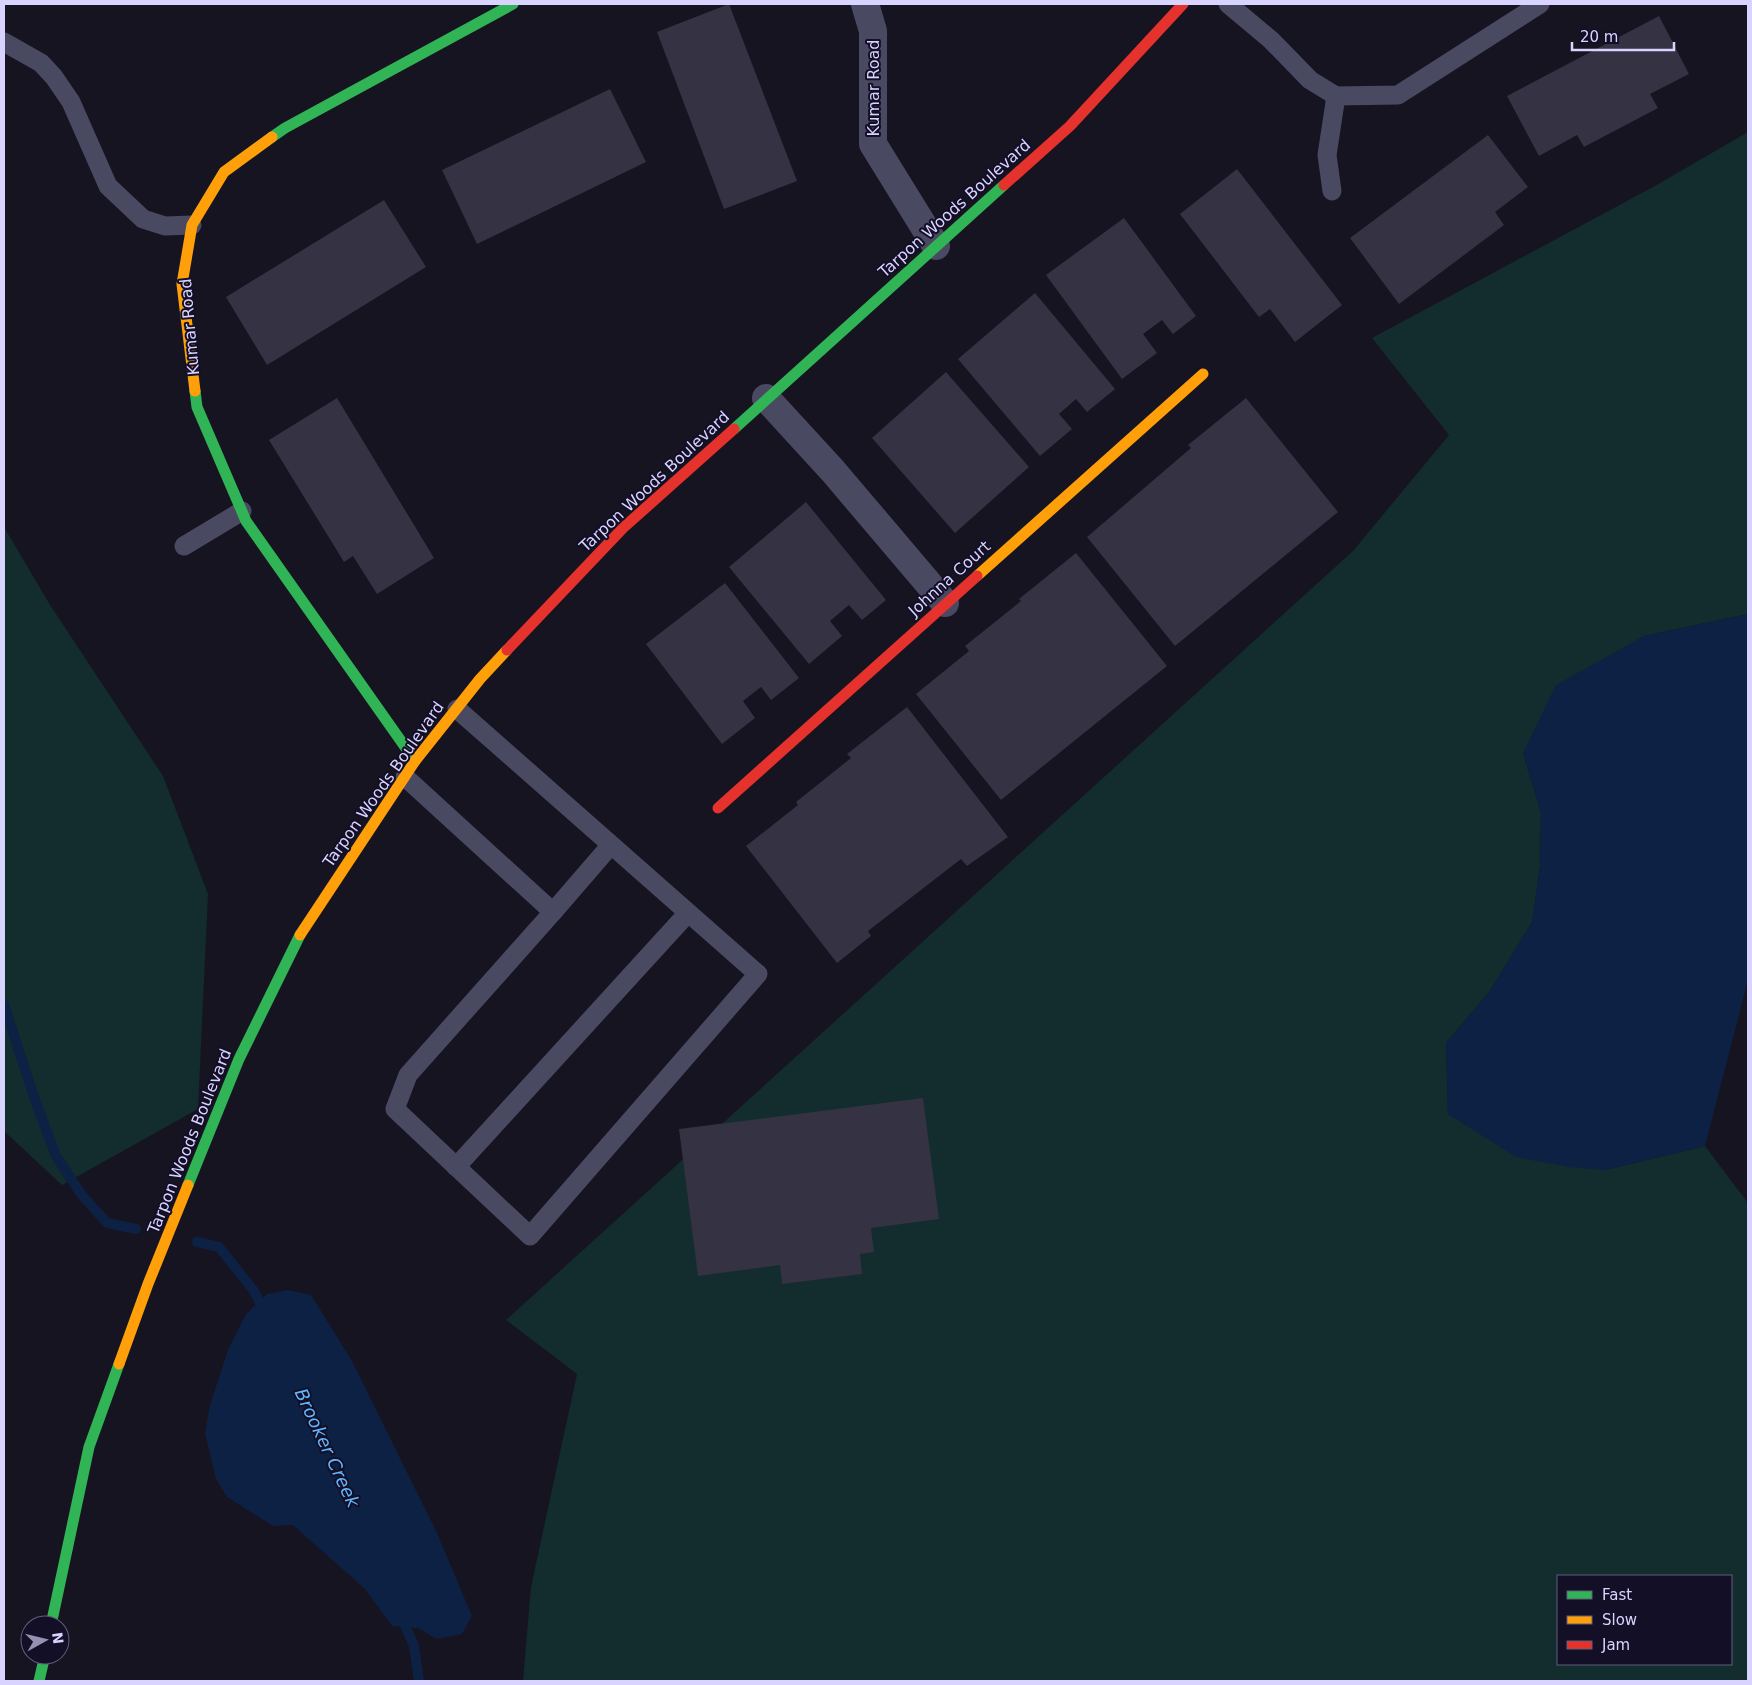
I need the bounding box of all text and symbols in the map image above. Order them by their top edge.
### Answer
scale bar [1572,20,1674,52]
text: 20 m [1580,28,1618,46]
street label: Kumar Road [864,39,883,137]
street label: Tarpon Woods Boulevard [874,135,1034,282]
street label: Kumar Road [176,278,203,376]
street label: Tarpon Woods Boulevard [575,407,733,556]
street label: Johnna Court [904,537,994,621]
street label: Tarpon Woods Boulevard [318,698,448,872]
street label: Tarpon Woods Boulevard [143,1046,235,1237]
water label: Brooker Creek [291,1385,365,1512]
legend [1557,1575,1732,1665]
text: Fast [1602,1586,1632,1604]
text: Slow [1602,1611,1637,1629]
north arrow [20,1615,70,1665]
text: N [49,1631,67,1645]
text: Jam [1601,1636,1630,1654]

